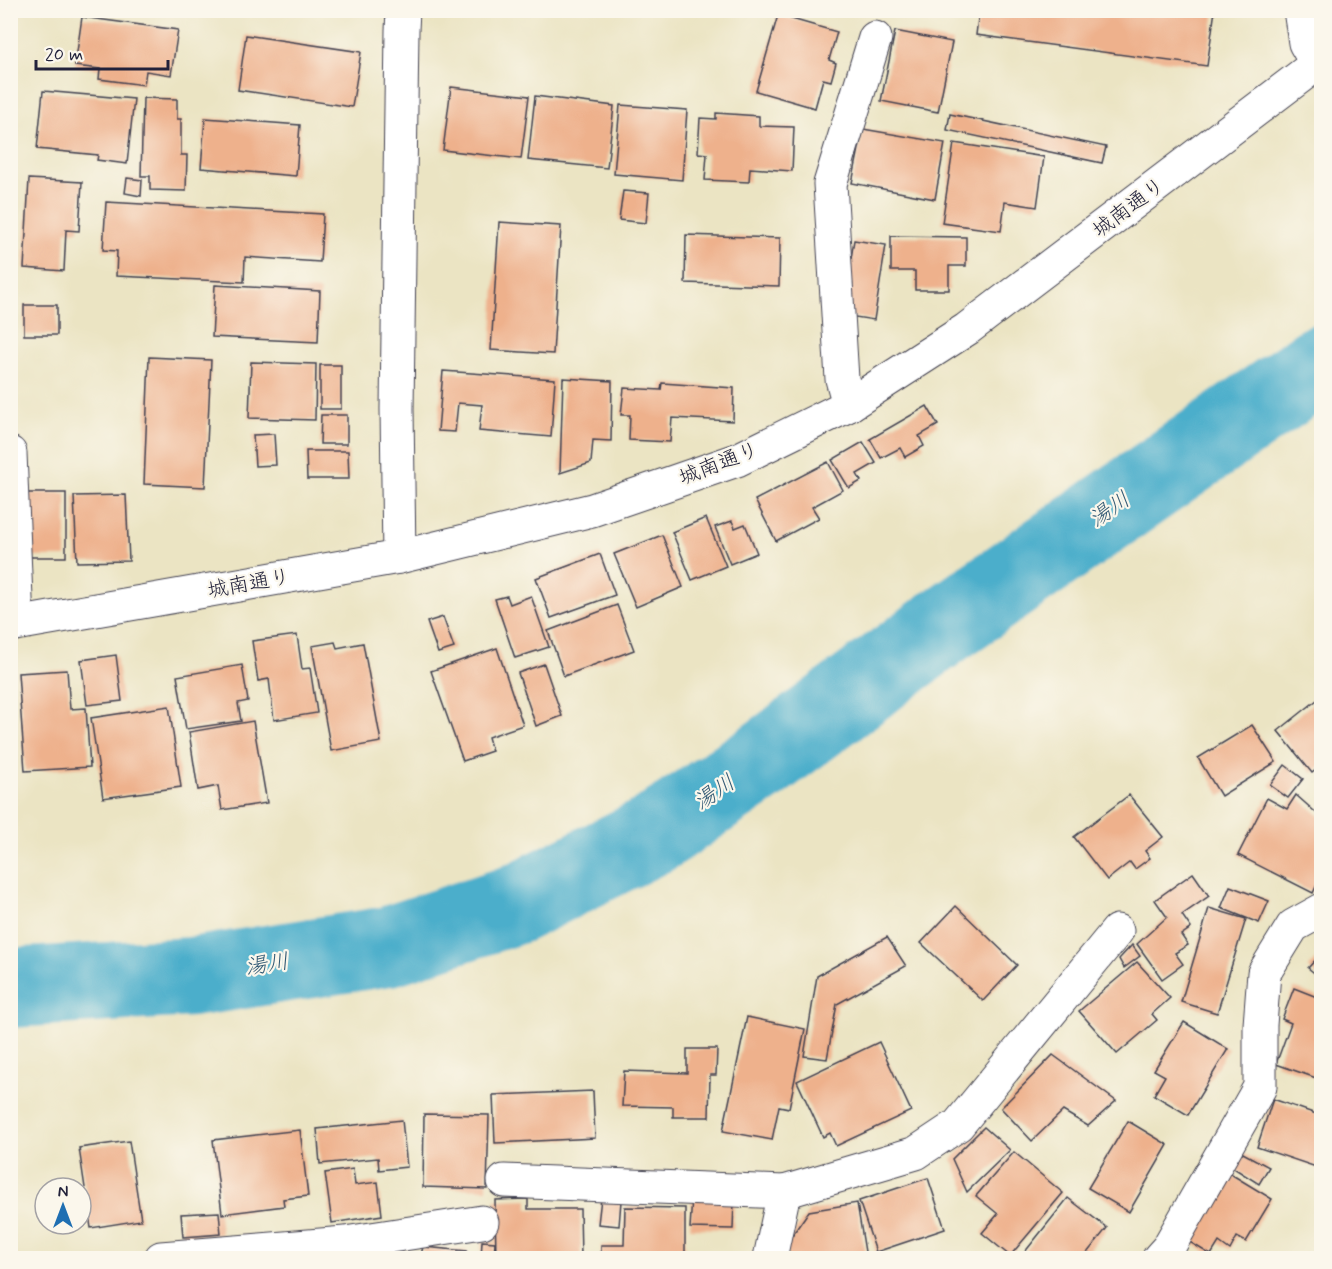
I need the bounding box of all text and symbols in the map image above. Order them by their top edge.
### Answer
scale bar [36,33,168,71]
text: 20 m [45,43,83,67]
street label: 城南通り [1087,172,1171,244]
street label: 城南通り [675,436,763,492]
water label: 湯川 [1084,486,1136,534]
street label: 城南通り [205,563,293,605]
water label: 湯川 [689,769,741,817]
water label: 湯川 [243,948,291,982]
north arrow [33,1176,93,1236]
text: N [58,1182,68,1203]

